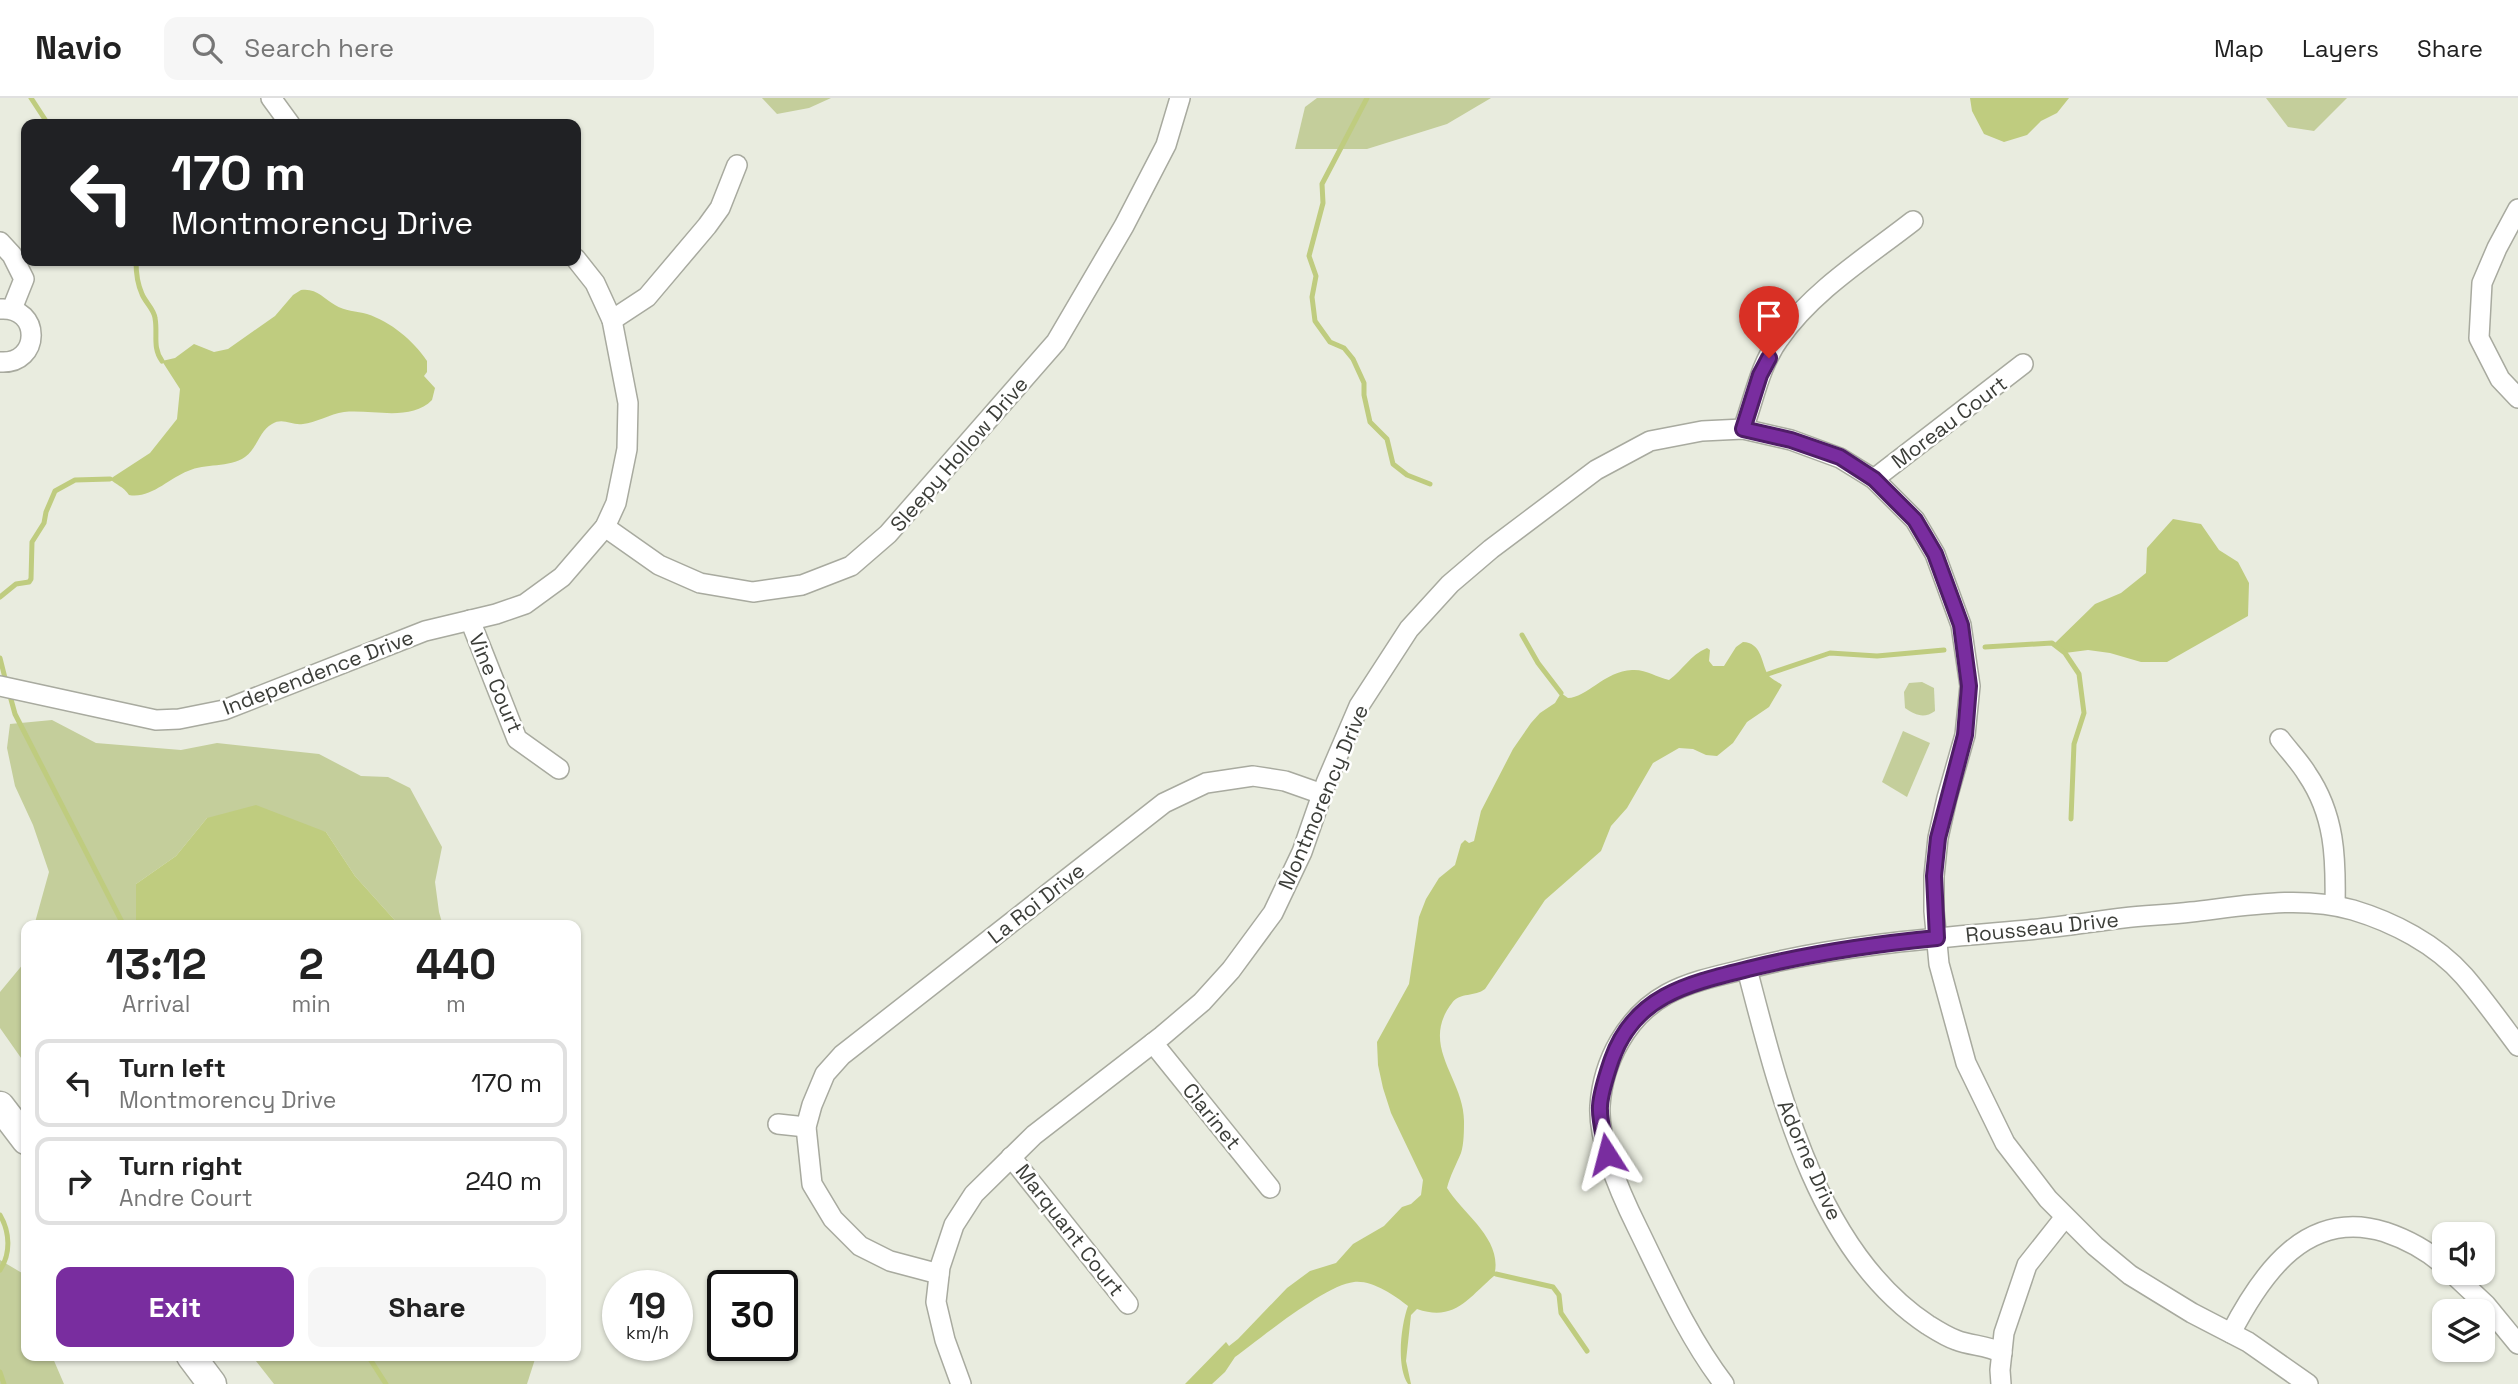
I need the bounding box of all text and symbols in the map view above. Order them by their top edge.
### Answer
search box [164,17,654,80]
text: Navio [35,27,122,69]
icon: search [188,29,226,67]
text: Search here [244,31,394,65]
text: Map [2214,33,2264,64]
text: Layers [2302,33,2379,64]
text: Share [2417,33,2483,64]
text: 170 m [171,142,306,204]
icon: left [56,147,147,238]
text: Montmorency Drive [171,203,473,243]
pin [1739,286,1799,358]
icon: arrive [1750,297,1788,335]
street label: Moreau Court [1886,370,2012,474]
street label: Sleepy Hollow Drive [884,371,1034,537]
street label: Independence Drive [219,623,417,721]
street label: Vine Court [463,629,529,737]
street label: Montmorency Drive [1272,700,1374,894]
street label: La Roi Drive [982,857,1090,949]
street label: Rousseau Drive [1964,906,2120,948]
text: 13:12 [106,938,207,991]
text: 2 [299,938,324,991]
text: 440 [416,938,496,991]
text: Arrival [122,989,190,1019]
text: min [291,989,331,1019]
text: m [446,989,466,1019]
text: Turn left [119,1051,226,1085]
icon: left [60,1064,98,1102]
text: 170 m [471,1066,542,1100]
street label: Clarinet [1177,1077,1247,1155]
text: Montmorency Drive [119,1085,336,1115]
street label: Adorne Drive [1771,1096,1849,1224]
position arrow [1570,1117,1644,1191]
text: Turn right [119,1149,243,1183]
street label: Marquant Court [1010,1158,1130,1302]
icon: right [60,1162,98,1200]
text: 240 m [465,1164,542,1198]
text: Andre Court [119,1183,253,1213]
map controls [2432,1222,2495,1362]
button: sound [2432,1222,2495,1285]
button: Exit [56,1267,294,1347]
button: Share [308,1267,546,1347]
speed limit sign: 30 [707,1270,798,1361]
text: 19 [629,1284,666,1328]
button: layers [2432,1299,2495,1362]
text: km/h [626,1321,669,1344]

